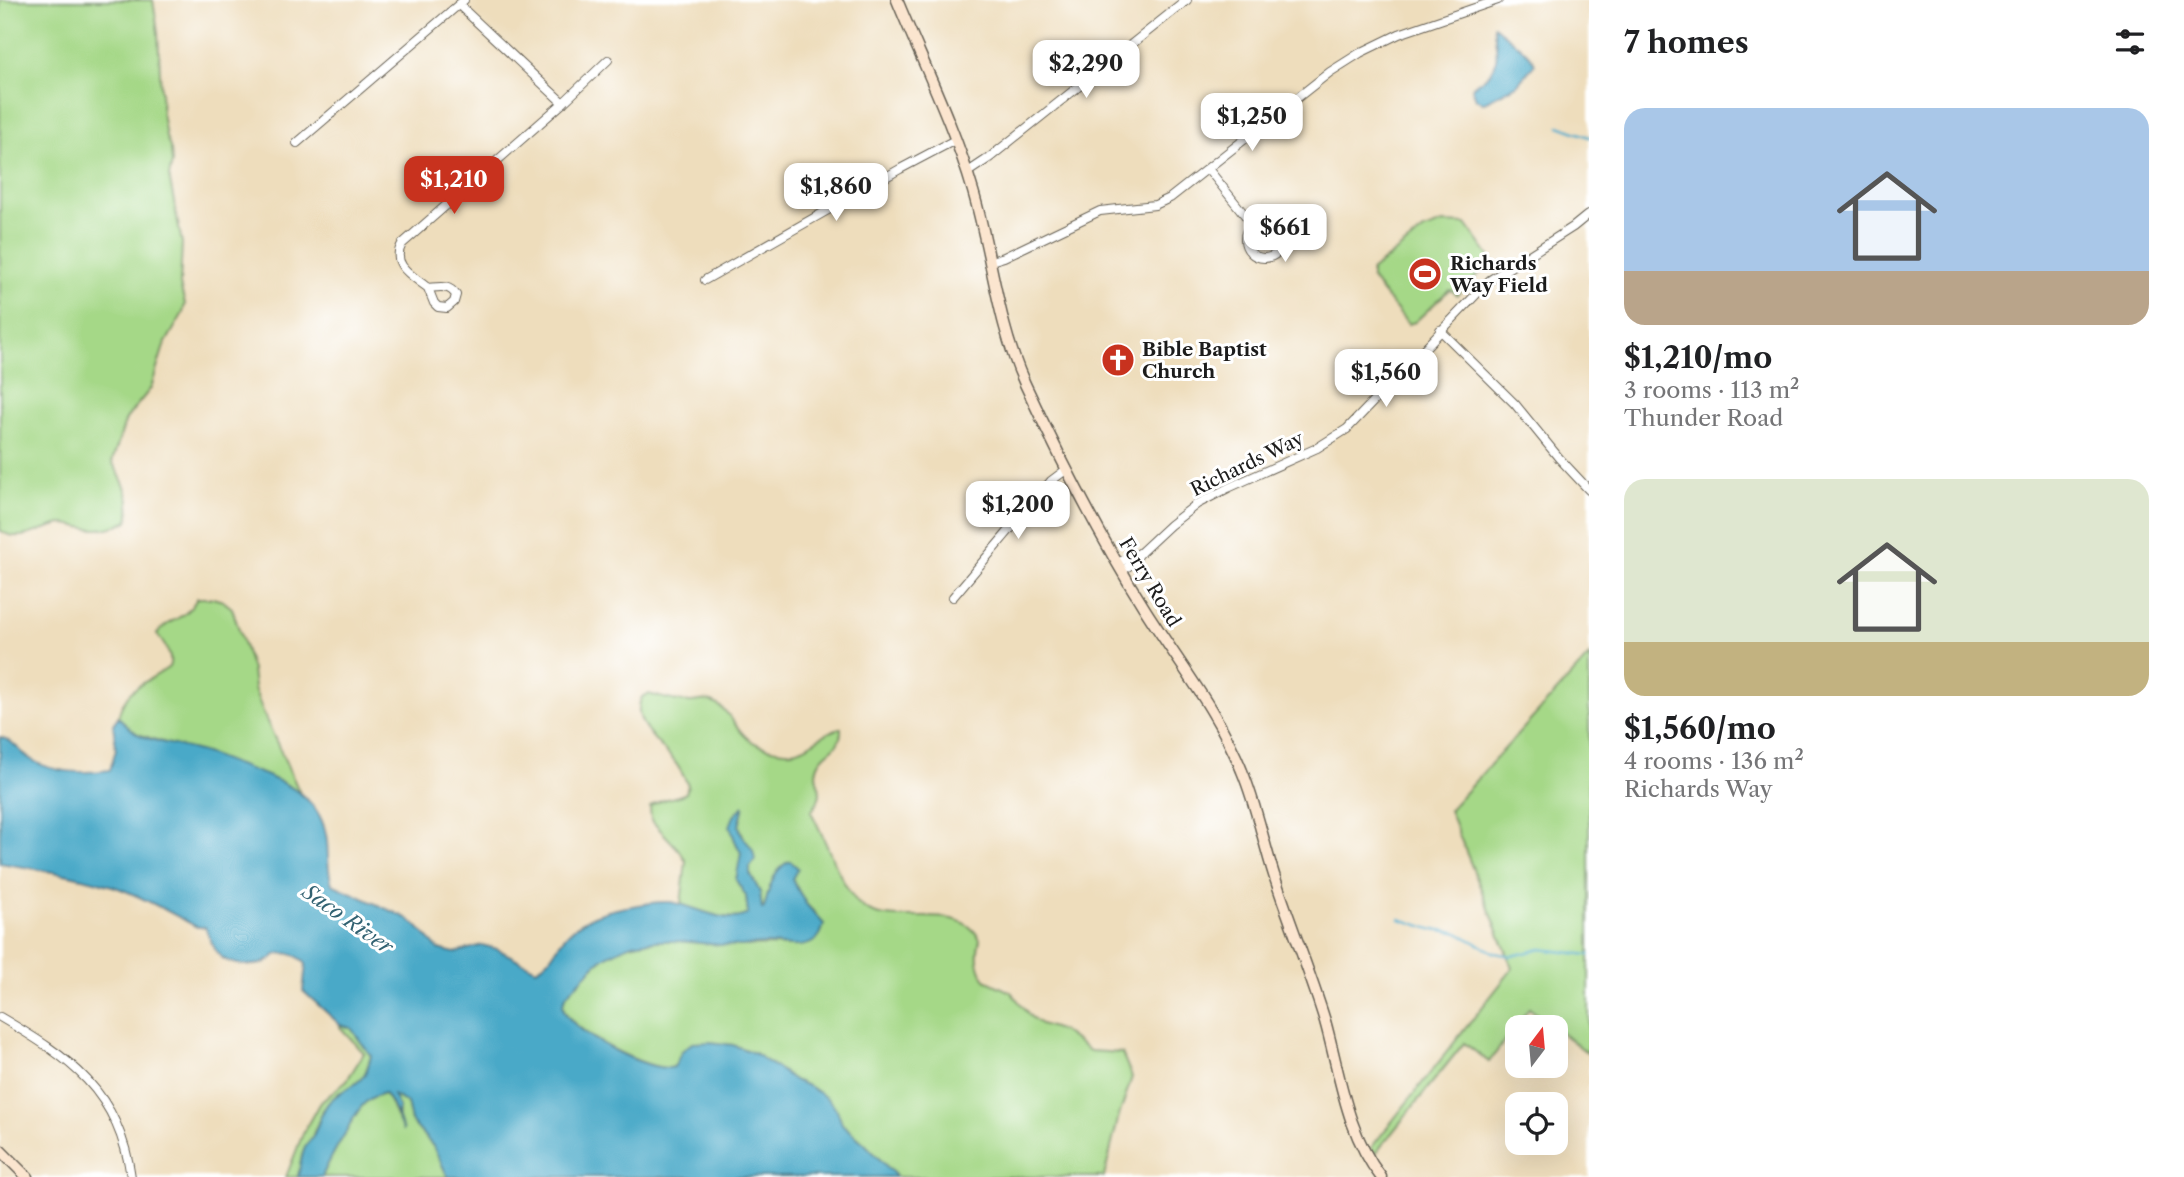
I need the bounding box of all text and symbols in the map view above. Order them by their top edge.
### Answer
icon: filters [2111,23,2149,61]
text: 7 homes [1624,24,1749,61]
pin: $2,290 [1029,41,1143,100]
text: $2,290 [1049,49,1123,77]
pin: $1,250 [1195,94,1309,153]
text: $1,250 [1217,102,1287,130]
icon: home [1824,153,1950,279]
pin: $1,210 [397,156,511,216]
pin: $1,860 [779,164,893,223]
text: $1,210 [420,165,488,193]
text: $1,860 [800,172,872,200]
pin: $661 [1244,204,1326,264]
text: $661 [1260,213,1310,241]
place label: Richards Way Field [1449,252,1548,297]
sports icon: Richards Way Field [1406,255,1444,293]
place label: Bible Baptist Church [1142,338,1267,383]
text: $1,210/mo [1624,339,1772,376]
church icon: Bible Baptist Church [1099,341,1137,379]
pin: $1,560 [1329,350,1443,409]
text: $1,560 [1351,358,1421,386]
text: 3 rooms · 113 m² [1624,376,1800,404]
text: Thunder Road [1624,404,1783,432]
street label: Richards Way [1187,427,1308,501]
pin: $1,200 [961,482,1075,541]
text: $1,200 [982,490,1054,518]
icon: home [1824,524,1950,650]
street label: Ferry Road [1114,533,1186,631]
text: $1,560/mo [1624,710,1776,747]
text: 4 rooms · 136 m² [1624,747,1804,775]
text: Richards Way [1624,775,1773,803]
water label: Saco River [296,878,399,960]
north arrow [1505,1015,1568,1078]
map controls [1505,1015,1568,1155]
button: locate [1505,1092,1568,1155]

